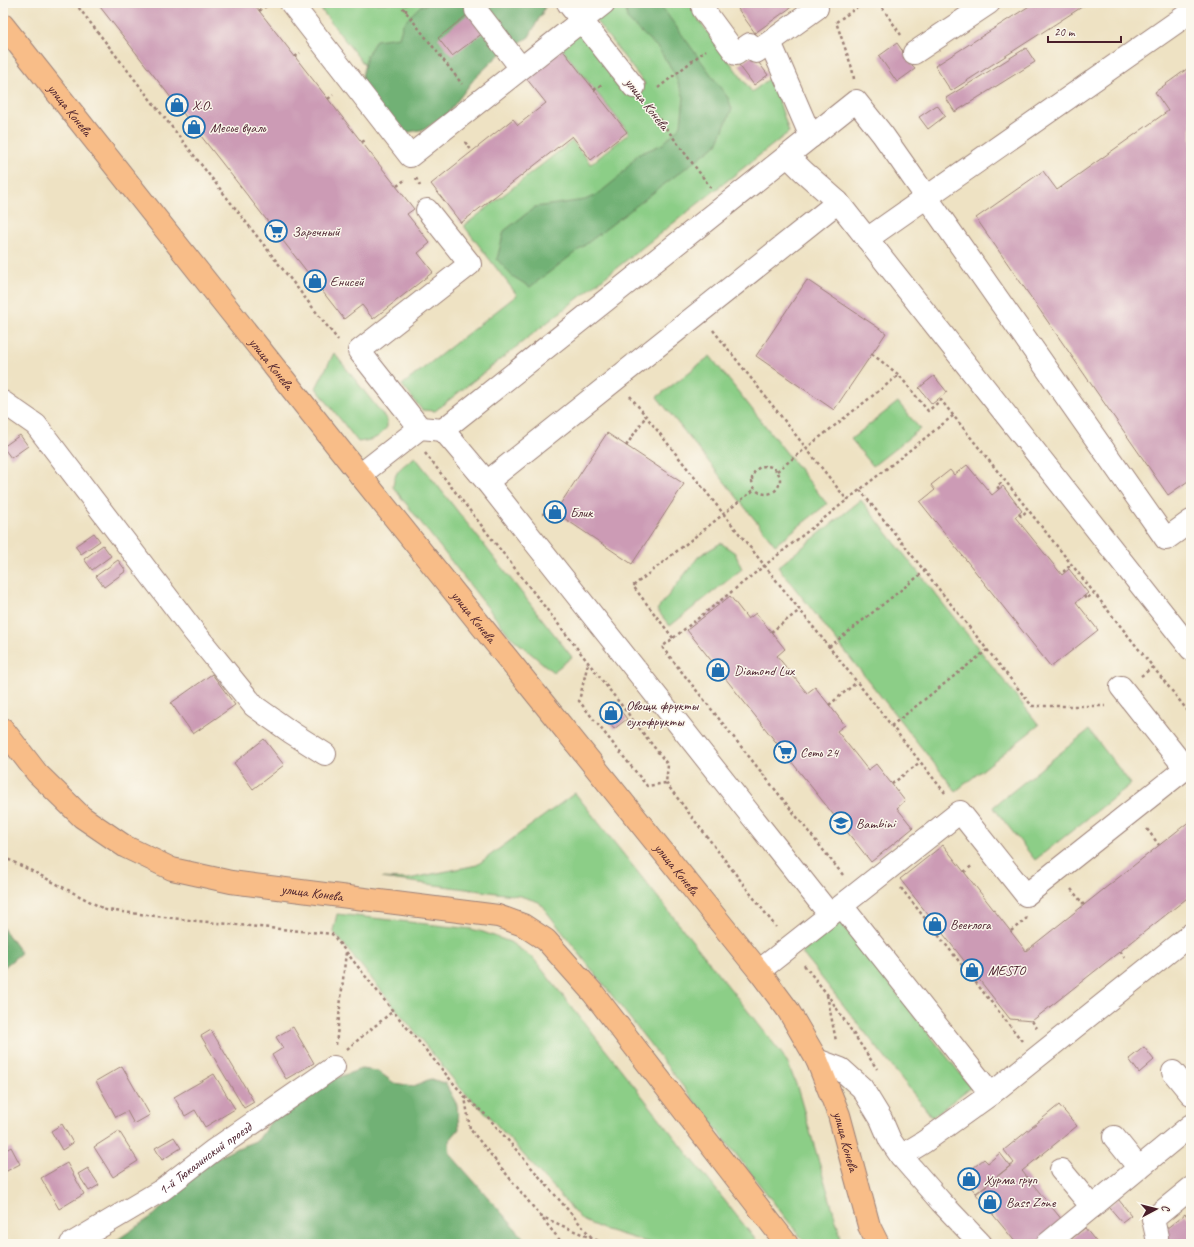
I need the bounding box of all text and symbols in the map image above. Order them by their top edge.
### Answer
scale bar [1048,18,1121,44]
text: 20 m [1054,24,1076,40]
street label: улица Конева [621,74,673,135]
street label: улица Конева [44,79,97,140]
shop icon: X.O. [164,92,190,118]
place label: X.O. [192,97,212,114]
shop icon: Месье вуаль [181,114,207,140]
place label: Месье вуаль [210,119,267,136]
supermarket icon: Заречный [263,218,289,244]
place label: Заречный [292,223,341,240]
shop icon: Енисей [302,268,328,294]
place label: Енисей [330,273,365,290]
street label: улица Конева [245,333,298,394]
shop icon: Блик [542,499,568,525]
place label: Блик [570,504,594,521]
street label: улица Конева [447,586,501,647]
shop icon: Diamond Lux [705,657,731,683]
place label: Diamond Lux [734,662,795,679]
place label: Овощи фрукты сухофрукты [626,697,700,730]
shop icon: Овощи фрукты сухофрукты [598,700,624,726]
supermarket icon: Сеть 24 [772,739,798,765]
place label: Сеть 24 [800,744,840,761]
school or university icon: Bambini [828,810,854,836]
place label: Bambini [856,815,897,832]
street label: улица Конева [650,839,704,899]
street label: улица Конева [279,880,345,905]
shop icon: Beerлога [922,911,948,937]
place label: Beerлога [950,916,992,933]
shop icon: MESTO [959,957,985,983]
place label: MESTO [988,962,1027,979]
street label: улица Конева [829,1108,863,1175]
street label: 1-й Тюкалинский проезд [155,1117,256,1198]
shop icon: Хурма груп [956,1166,982,1192]
place label: Хурма груп [984,1171,1038,1188]
shop icon: Bass Zone [977,1189,1003,1215]
north arrow [1136,1189,1176,1229]
place label: Bass Zone [1006,1194,1057,1211]
text: С [1159,1204,1173,1213]

